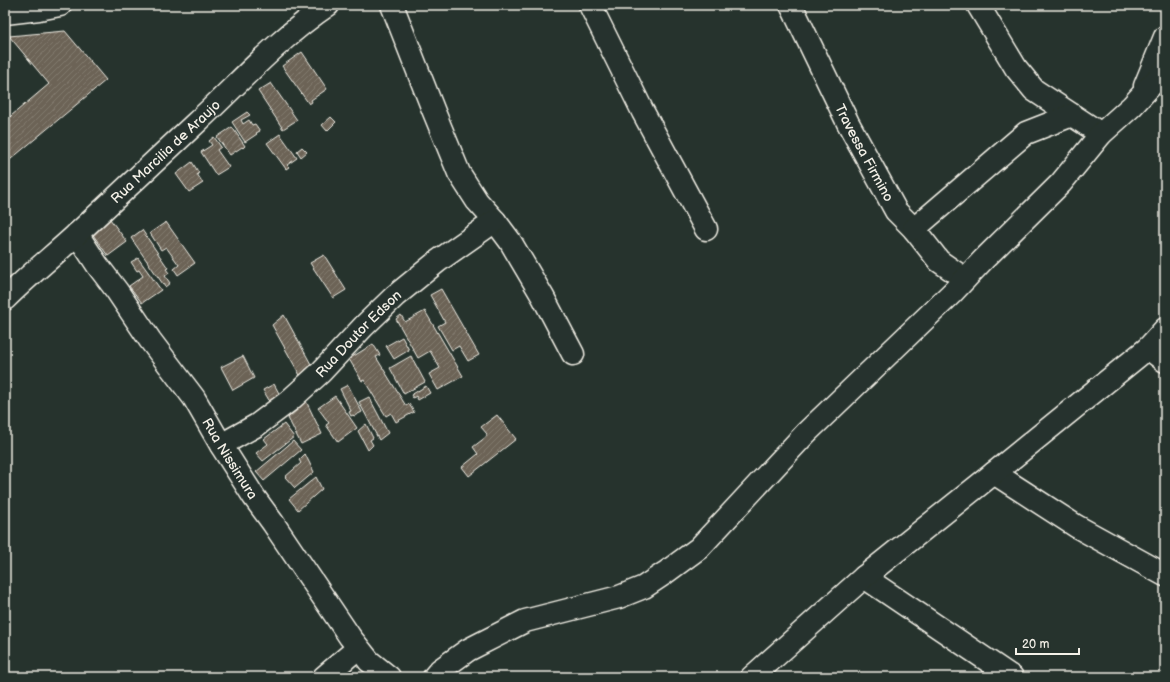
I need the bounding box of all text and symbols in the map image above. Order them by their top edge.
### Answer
street label: Rua Marcilia de Araujo [107,96,224,207]
street label: Travessa Firmino [831,101,897,205]
street label: Rua Doutor Edson [312,286,405,381]
street label: Rua Nissimura [198,415,261,503]
scale bar [1016,630,1079,656]
text: 20 m [1022,637,1049,652]

